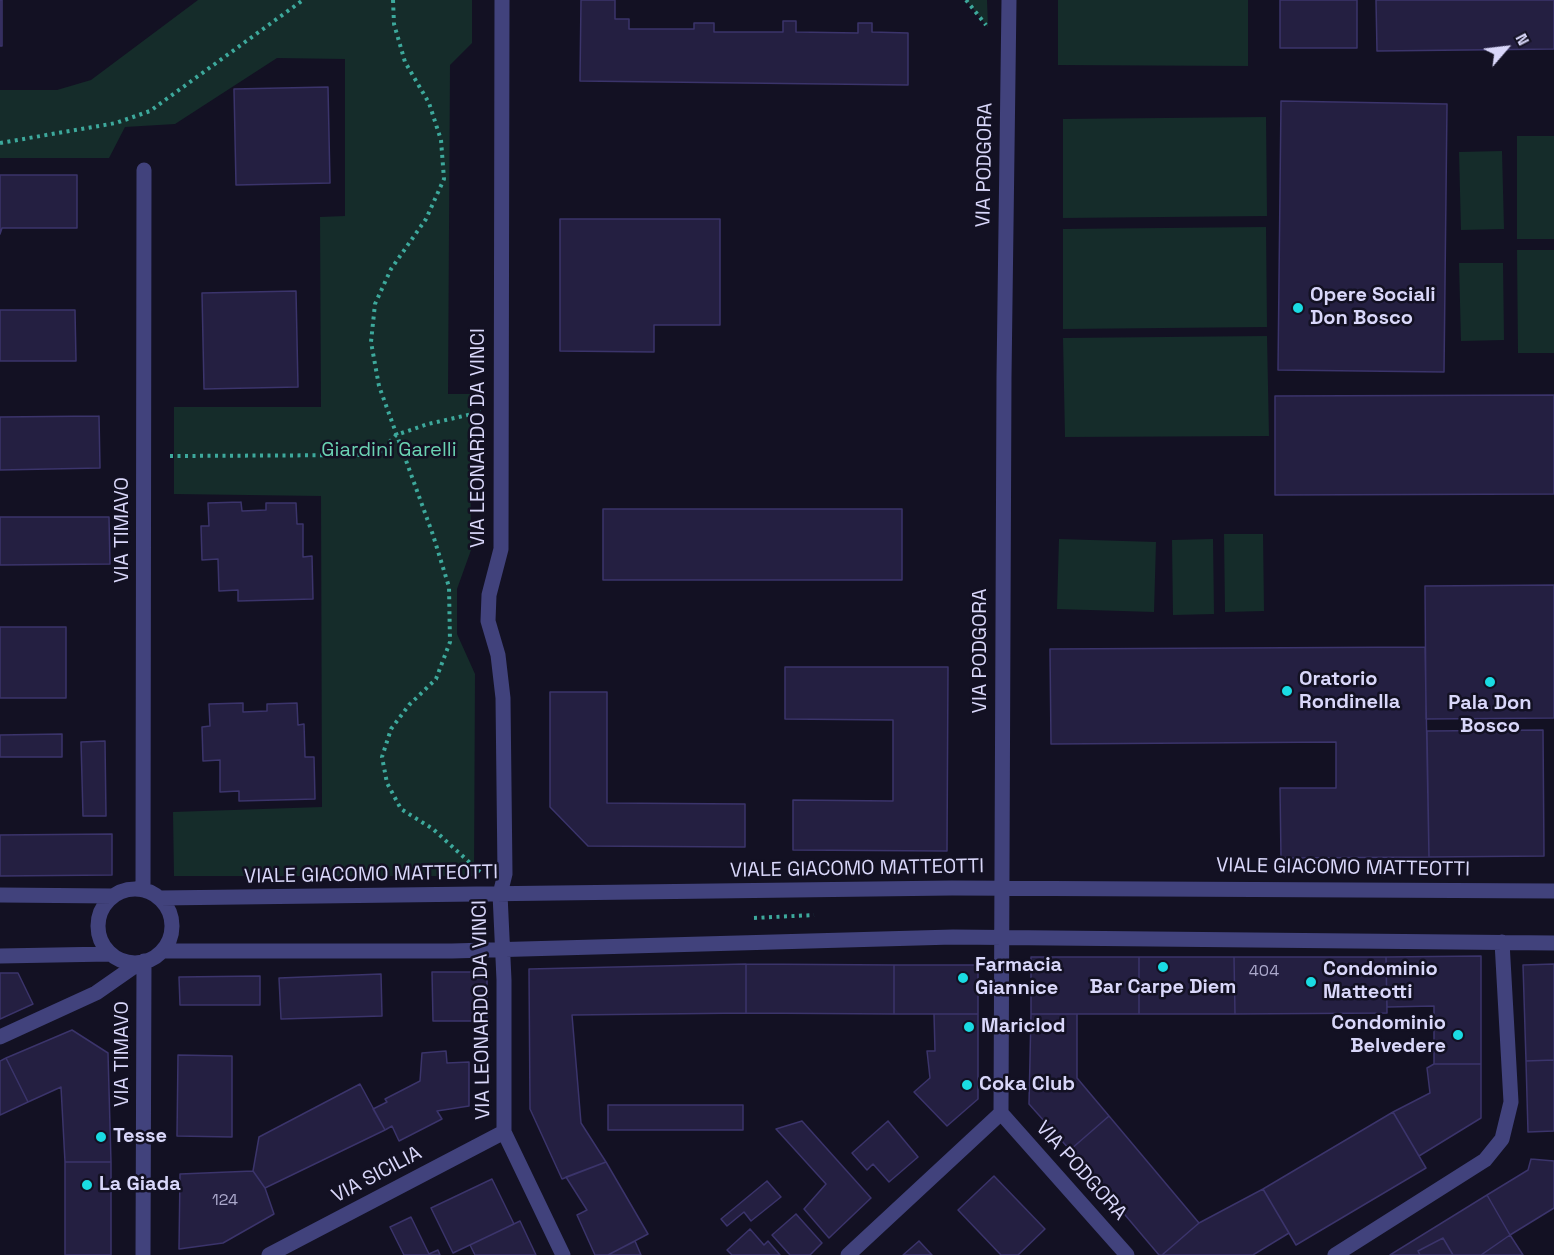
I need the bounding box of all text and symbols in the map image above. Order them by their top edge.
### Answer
north arrow [1476,18,1536,78]
text: N [1511,30,1534,49]
street label: VIA PODGORA [972,102,998,228]
place label: Opere Sociali Don Bosco [1310,284,1436,331]
marker: Opere Sociali Don Bosco [1291,301,1305,315]
street label: VIA LEONARDO DA VINCI [467,328,491,548]
park label: Giardini Garelli [321,439,457,463]
street label: VIA TIMAVO [111,477,135,583]
street label: VIA PODGORA [969,589,993,713]
place label: Oratorio Rondinella [1299,668,1400,715]
marker: Pala Don Bosco [1483,675,1497,689]
marker: Oratorio Rondinella [1280,684,1294,698]
place label: Pala Don Bosco [1448,692,1532,739]
street label: VIALE GIACOMO MATTEOTTI [1216,854,1470,882]
street label: VIALE GIACOMO MATTEOTTI [730,855,984,883]
street label: VIALE GIACOMO MATTEOTTI [244,861,498,889]
street label: VIA LEONARDO DA VINCI [468,900,496,1120]
place label: Farmacia Giannice [975,954,1062,1001]
place label: Condominio Matteotti [1323,958,1438,1005]
marker: Bar Carpe Diem [1156,960,1170,974]
house number: 404 [1249,962,1279,982]
marker: Farmacia Giannice [956,971,970,985]
marker: Condominio Matteotti [1304,975,1318,989]
place label: Bar Carpe Diem [1090,976,1236,1000]
street label: VIA TIMAVO [111,1001,135,1107]
place label: Condominio Belvedere [1331,1012,1446,1059]
place label: Mariclod [981,1015,1065,1039]
marker: Mariclod [962,1020,976,1034]
marker: Condominio Belvedere [1451,1028,1465,1042]
place label: Coka Club [979,1073,1075,1097]
marker: Coka Club [960,1078,974,1092]
street label: VIA PODGORA [1030,1117,1132,1225]
place label: Tesse [113,1125,167,1149]
marker: Tesse [94,1130,108,1144]
street label: VIA SICILIA [328,1141,426,1209]
place label: La Giada [99,1173,181,1197]
marker: La Giada [80,1178,94,1192]
house number: 124 [212,1191,238,1211]

